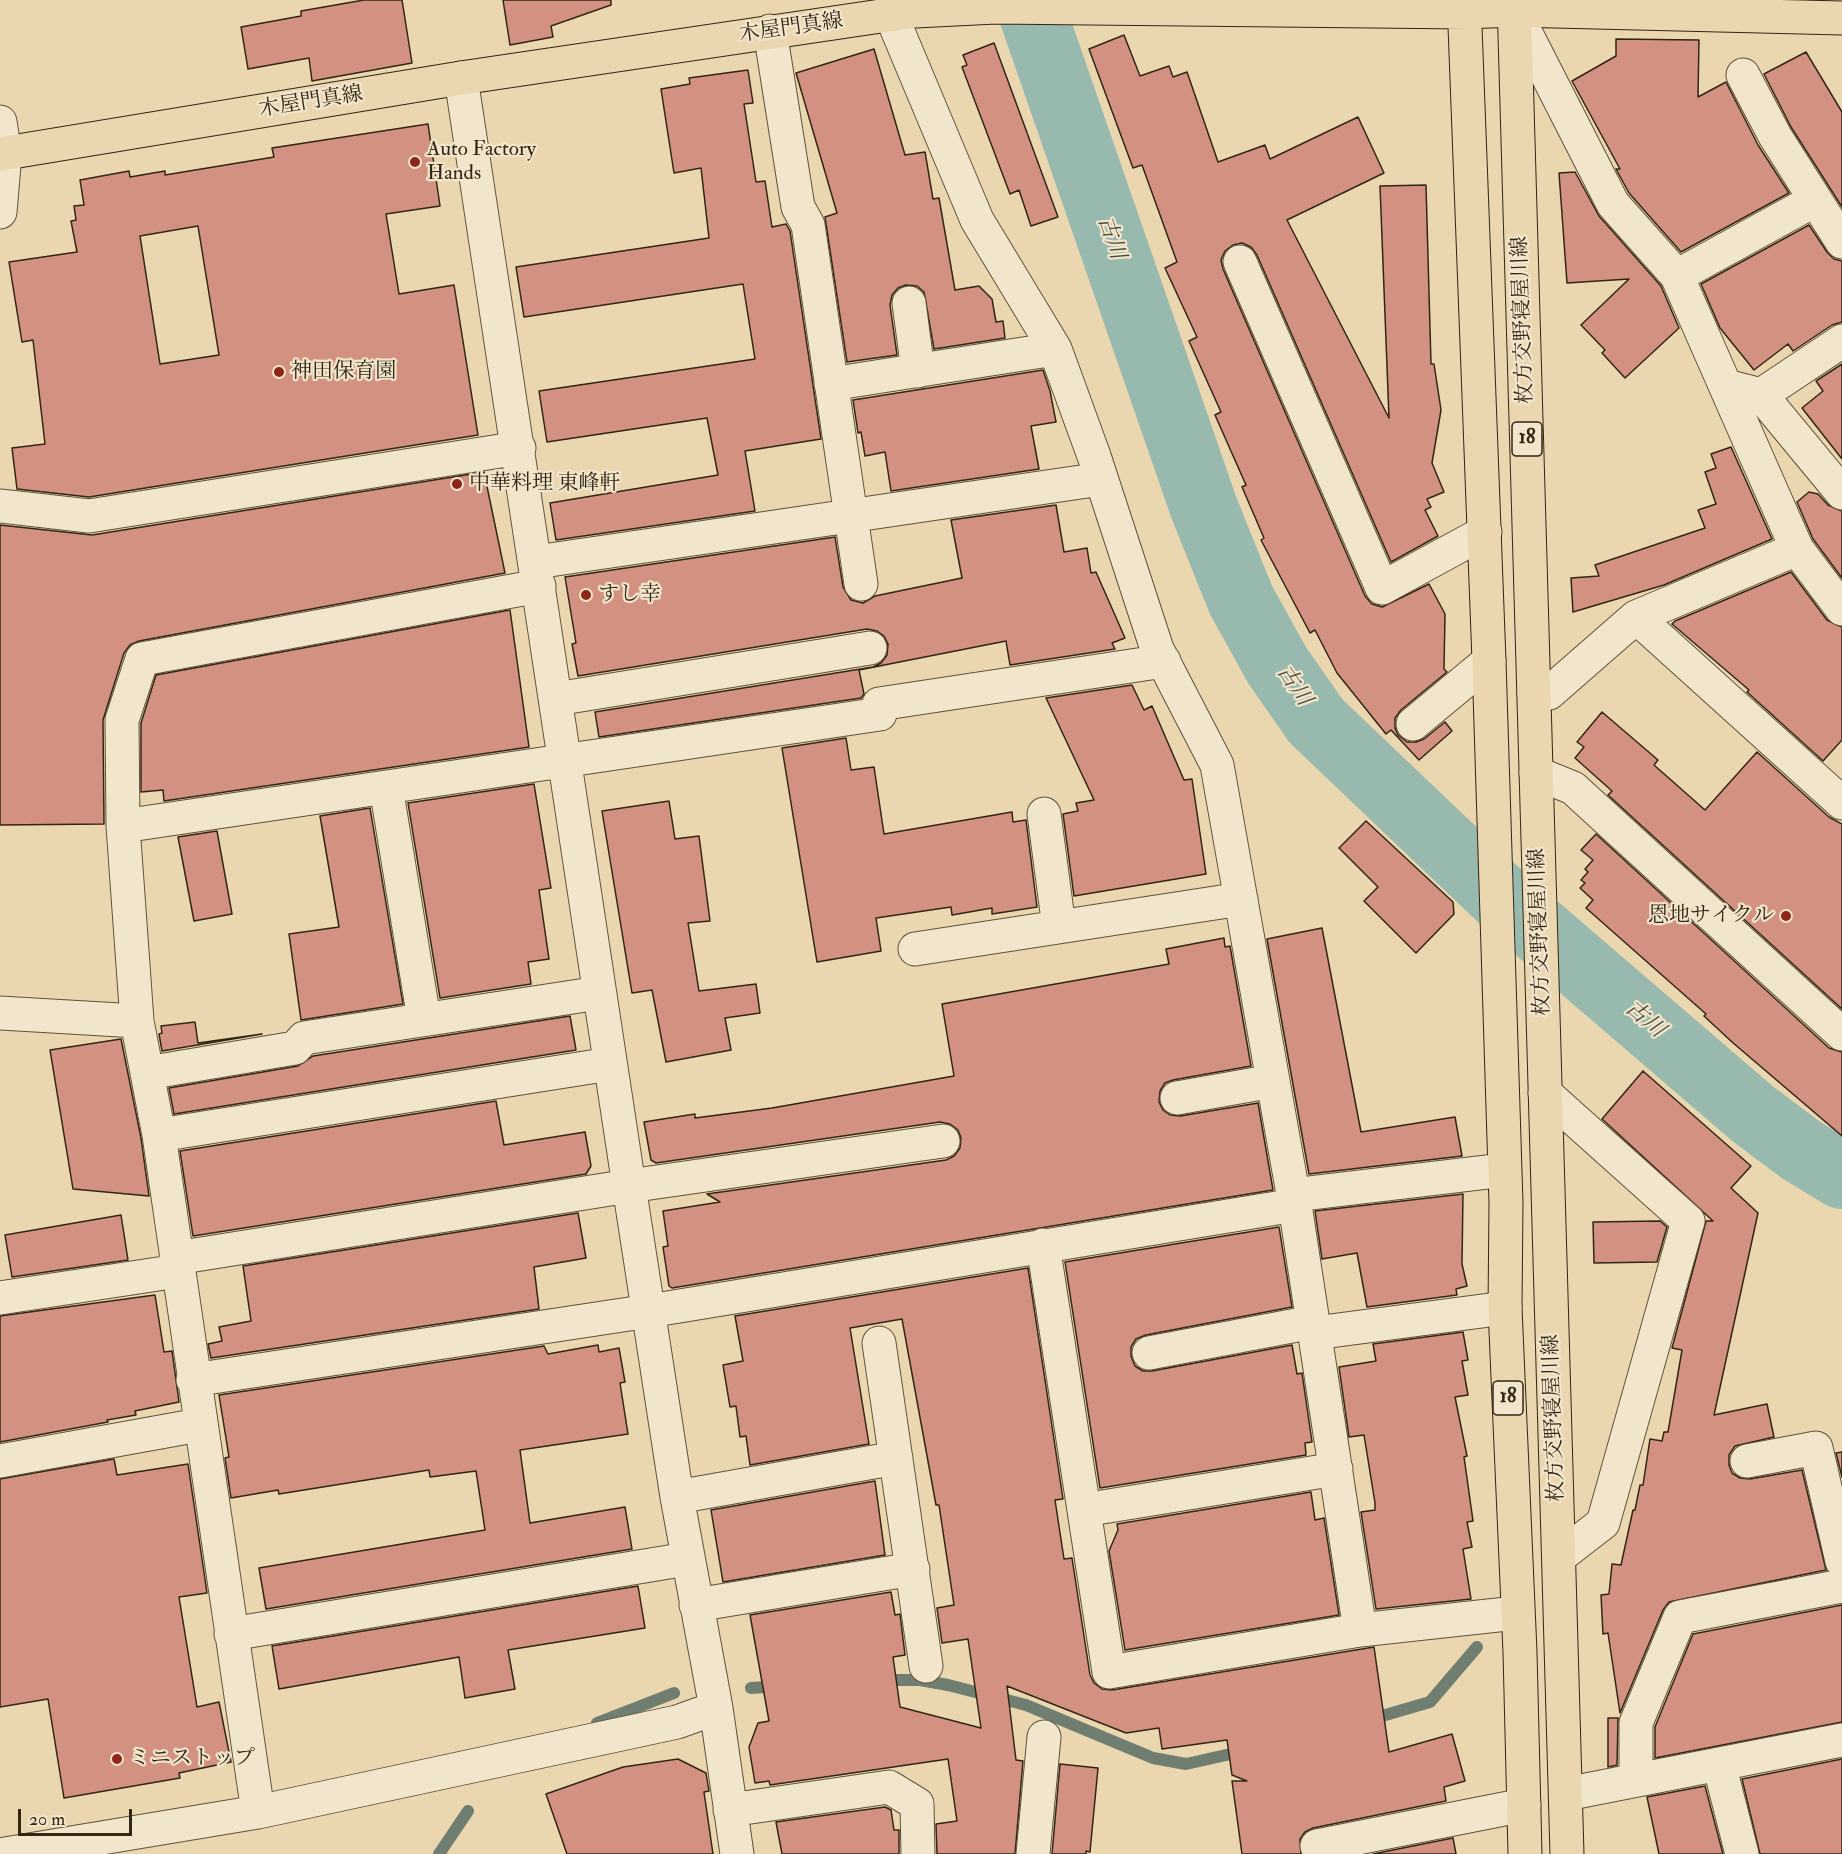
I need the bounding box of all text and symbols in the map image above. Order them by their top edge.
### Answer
street label: 木屋門真線 [737,9,845,49]
street label: 木屋門真線 [257,82,365,124]
place label: Auto Factory Hands [427,137,536,187]
marker: Auto Factory Hands [408,155,422,169]
water label: 古川 [1090,213,1130,263]
street label: 枚方交野寝屋川線 [1508,236,1540,404]
place label: 神田保育園 [291,359,396,385]
marker: 神田保育園 [272,365,286,379]
road number: 18 [1512,422,1542,456]
place label: 中華料理 東峰軒 [469,471,620,497]
marker: 中華料理 東峰軒 [450,477,464,491]
place label: すし幸 [598,582,661,608]
marker: すし幸 [579,588,593,602]
water label: 古川 [1270,660,1316,712]
street label: 枚方交野寝屋川線 [1525,848,1557,1016]
place label: 恩地サイクル [1648,903,1774,929]
marker: 恩地サイクル [1779,909,1793,923]
water label: 古川 [1619,996,1669,1044]
street label: 枚方交野寝屋川線 [1539,1334,1571,1502]
road number: 18 [1493,1381,1523,1415]
place label: ミニストップ [129,1746,255,1772]
marker: ミニストップ [110,1752,124,1766]
scale bar [21,1797,135,1835]
text: 20 m [29,1808,65,1831]

